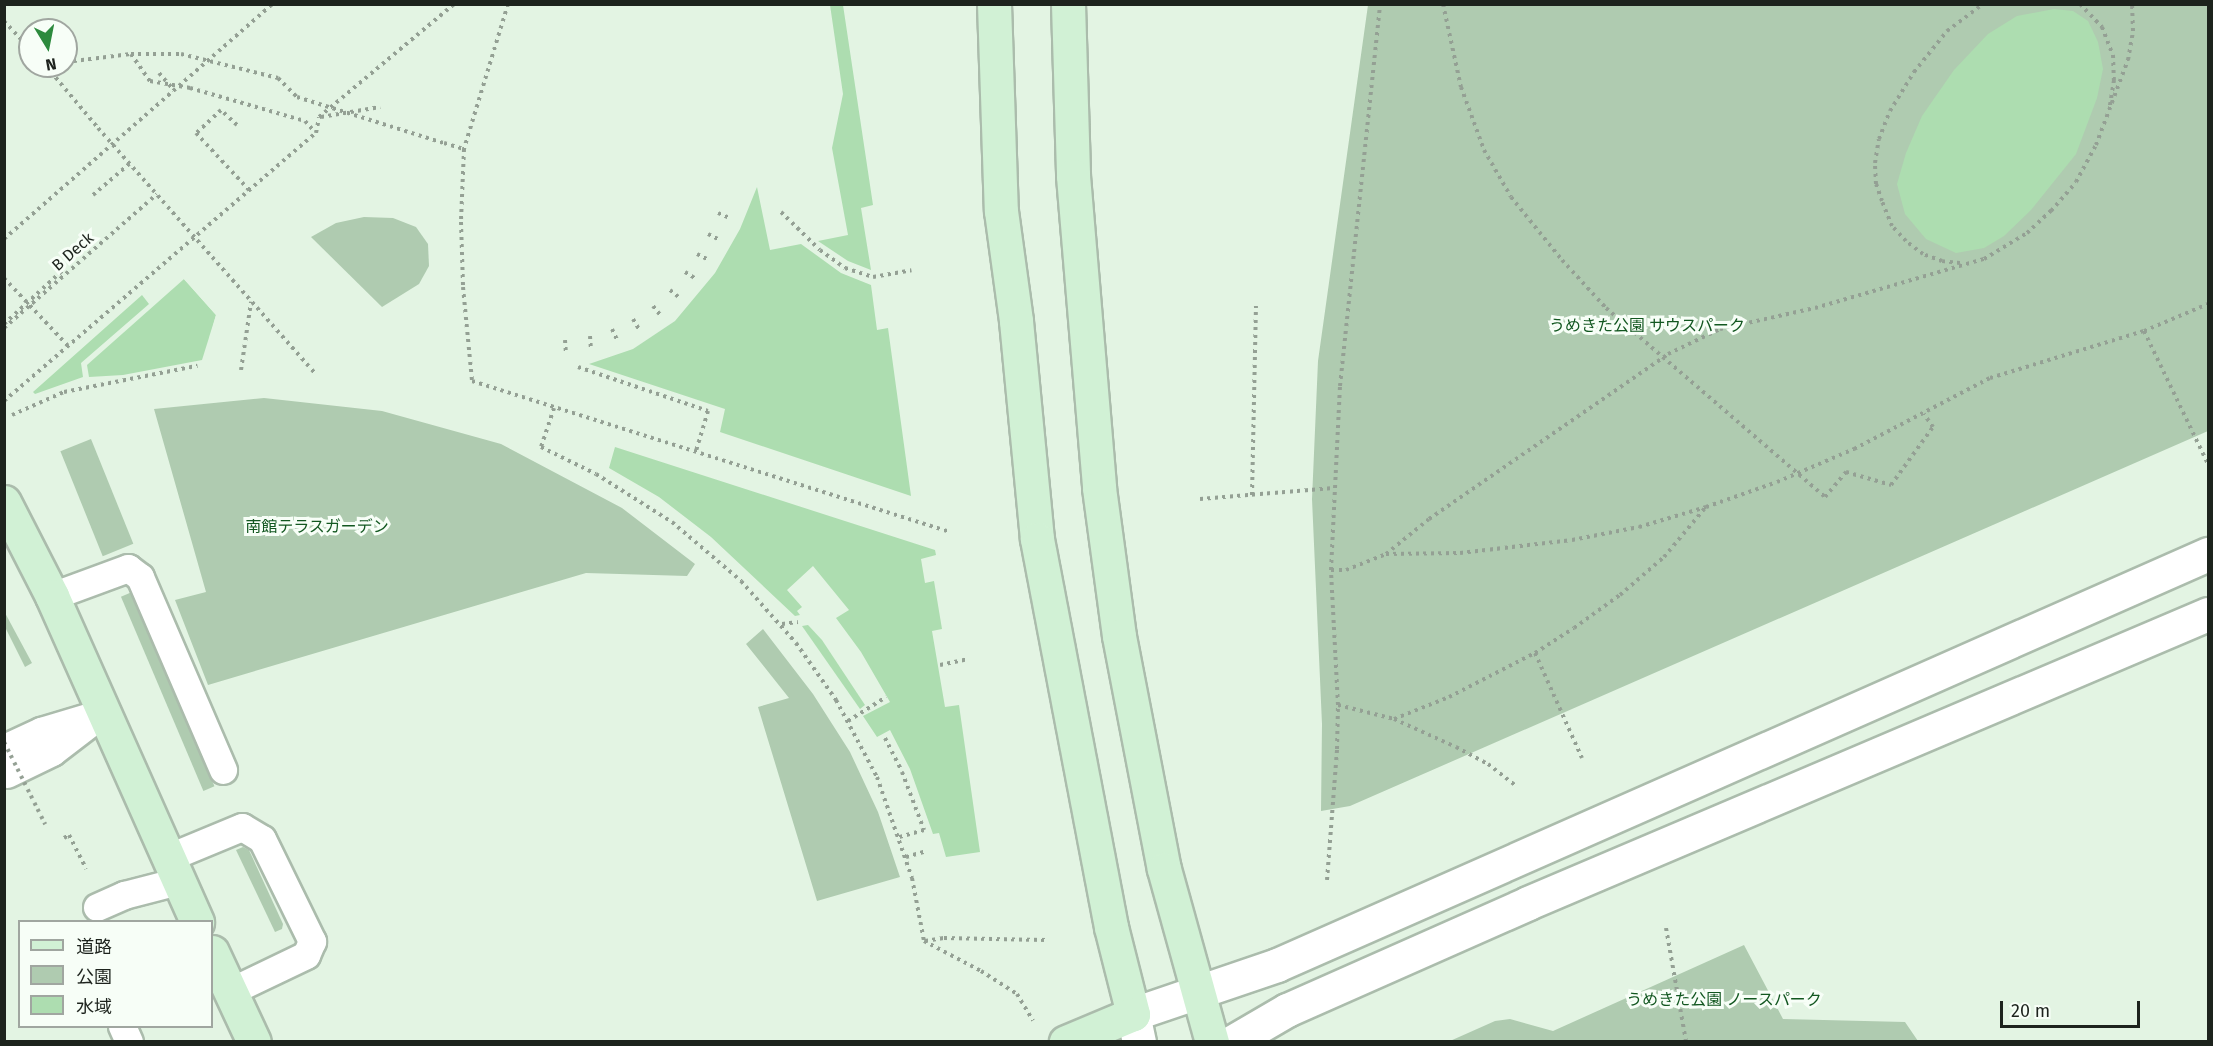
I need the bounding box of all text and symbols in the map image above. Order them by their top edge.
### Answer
north arrow [18,18,78,78]
text: N [44,54,58,75]
street label: B Deck [48,229,98,275]
park label: うめきた公園 サウスパーク [1549,316,1745,336]
park label: 南館テラスガーデン [245,517,389,537]
legend [18,920,213,1028]
text: 道路 [76,936,112,958]
text: 公園 [76,966,112,988]
scale bar [2003,989,2142,1027]
park label: うめきた公園 ノースパーク [1626,990,1822,1010]
text: 水域 [76,996,112,1018]
text: 20 m [2011,1000,2050,1022]

